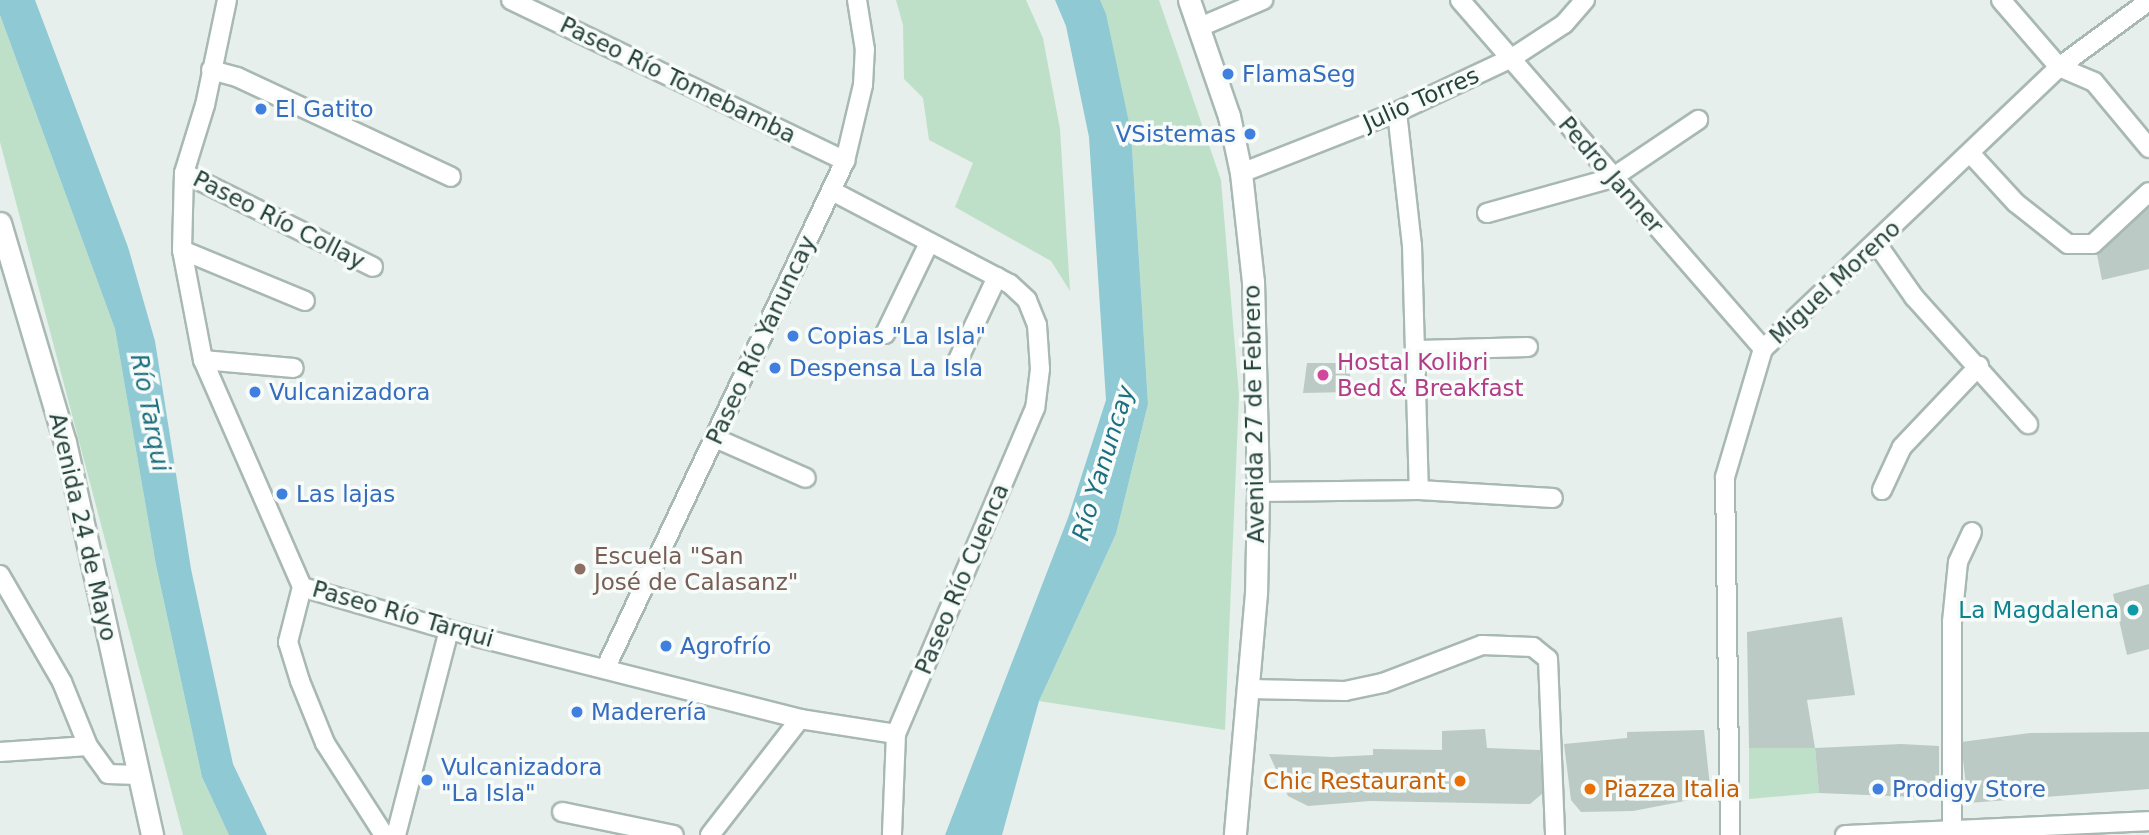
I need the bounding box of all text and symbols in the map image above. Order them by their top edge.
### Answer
street label: Paseo Río Tomebamba [556,11,800,149]
place label: FlamaSeg [1242,60,1356,88]
street label: Julio Torres [1359,61,1483,137]
marker: FlamaSeg [1220,66,1236,82]
place label: El Gatito [275,95,374,123]
marker: El Gatito [253,101,269,117]
street label: Pedro Janner [1553,111,1669,239]
place label: VSistemas [1116,120,1236,148]
marker: VSistemas [1242,126,1258,142]
street label: Paseo Río Collay [189,165,369,275]
street label: Miguel Moreno [1764,214,1906,350]
street label: Paseo Río Yanuncay [700,231,822,449]
street label: Avenida 27 de Febrero [1238,284,1270,544]
place label: Copias "La Isla" [807,322,986,350]
marker: Copias "La Isla" [785,328,801,344]
place label: Hostal Kolibri Bed & Breakfast [1337,348,1524,402]
water label: Río Tarqui [123,352,175,474]
place label: Despensa La Isla [789,354,983,382]
marker: Despensa La Isla [767,360,783,376]
marker: Hostal Kolibri Bed & Breakfast [1315,367,1331,383]
place label: Vulcanizadora [269,378,430,406]
water label: Río Yanuncay [1067,382,1141,544]
marker: Vulcanizadora [247,384,263,400]
street label: Avenida 24 de Mayo [43,410,123,644]
place label: Las lajas [296,480,395,508]
street label: Paseo Río Cuenca [909,480,1015,678]
marker: Las lajas [274,486,290,502]
place label: Escuela "San José de Calasanz" [594,542,798,596]
marker: Escuela "San José de Calasanz" [572,561,588,577]
street label: Paseo Río Tarqui [309,575,497,653]
place label: La Magdalena [1958,596,2119,624]
marker: La Magdalena [2125,602,2141,618]
place label: Agrofrío [680,632,771,660]
marker: Agrofrío [658,638,674,654]
place label: Maderería [591,698,707,726]
marker: Maderería [569,704,585,720]
place label: Vulcanizadora "La Isla" [441,753,602,807]
place label: Chic Restaurant [1263,767,1446,795]
marker: Vulcanizadora "La Isla" [419,772,435,788]
marker: Chic Restaurant [1452,773,1468,789]
place label: Piazza Italia [1604,775,1740,803]
place label: Prodigy Store [1892,775,2046,803]
marker: Piazza Italia [1582,781,1598,797]
marker: Prodigy Store [1870,781,1886,797]

